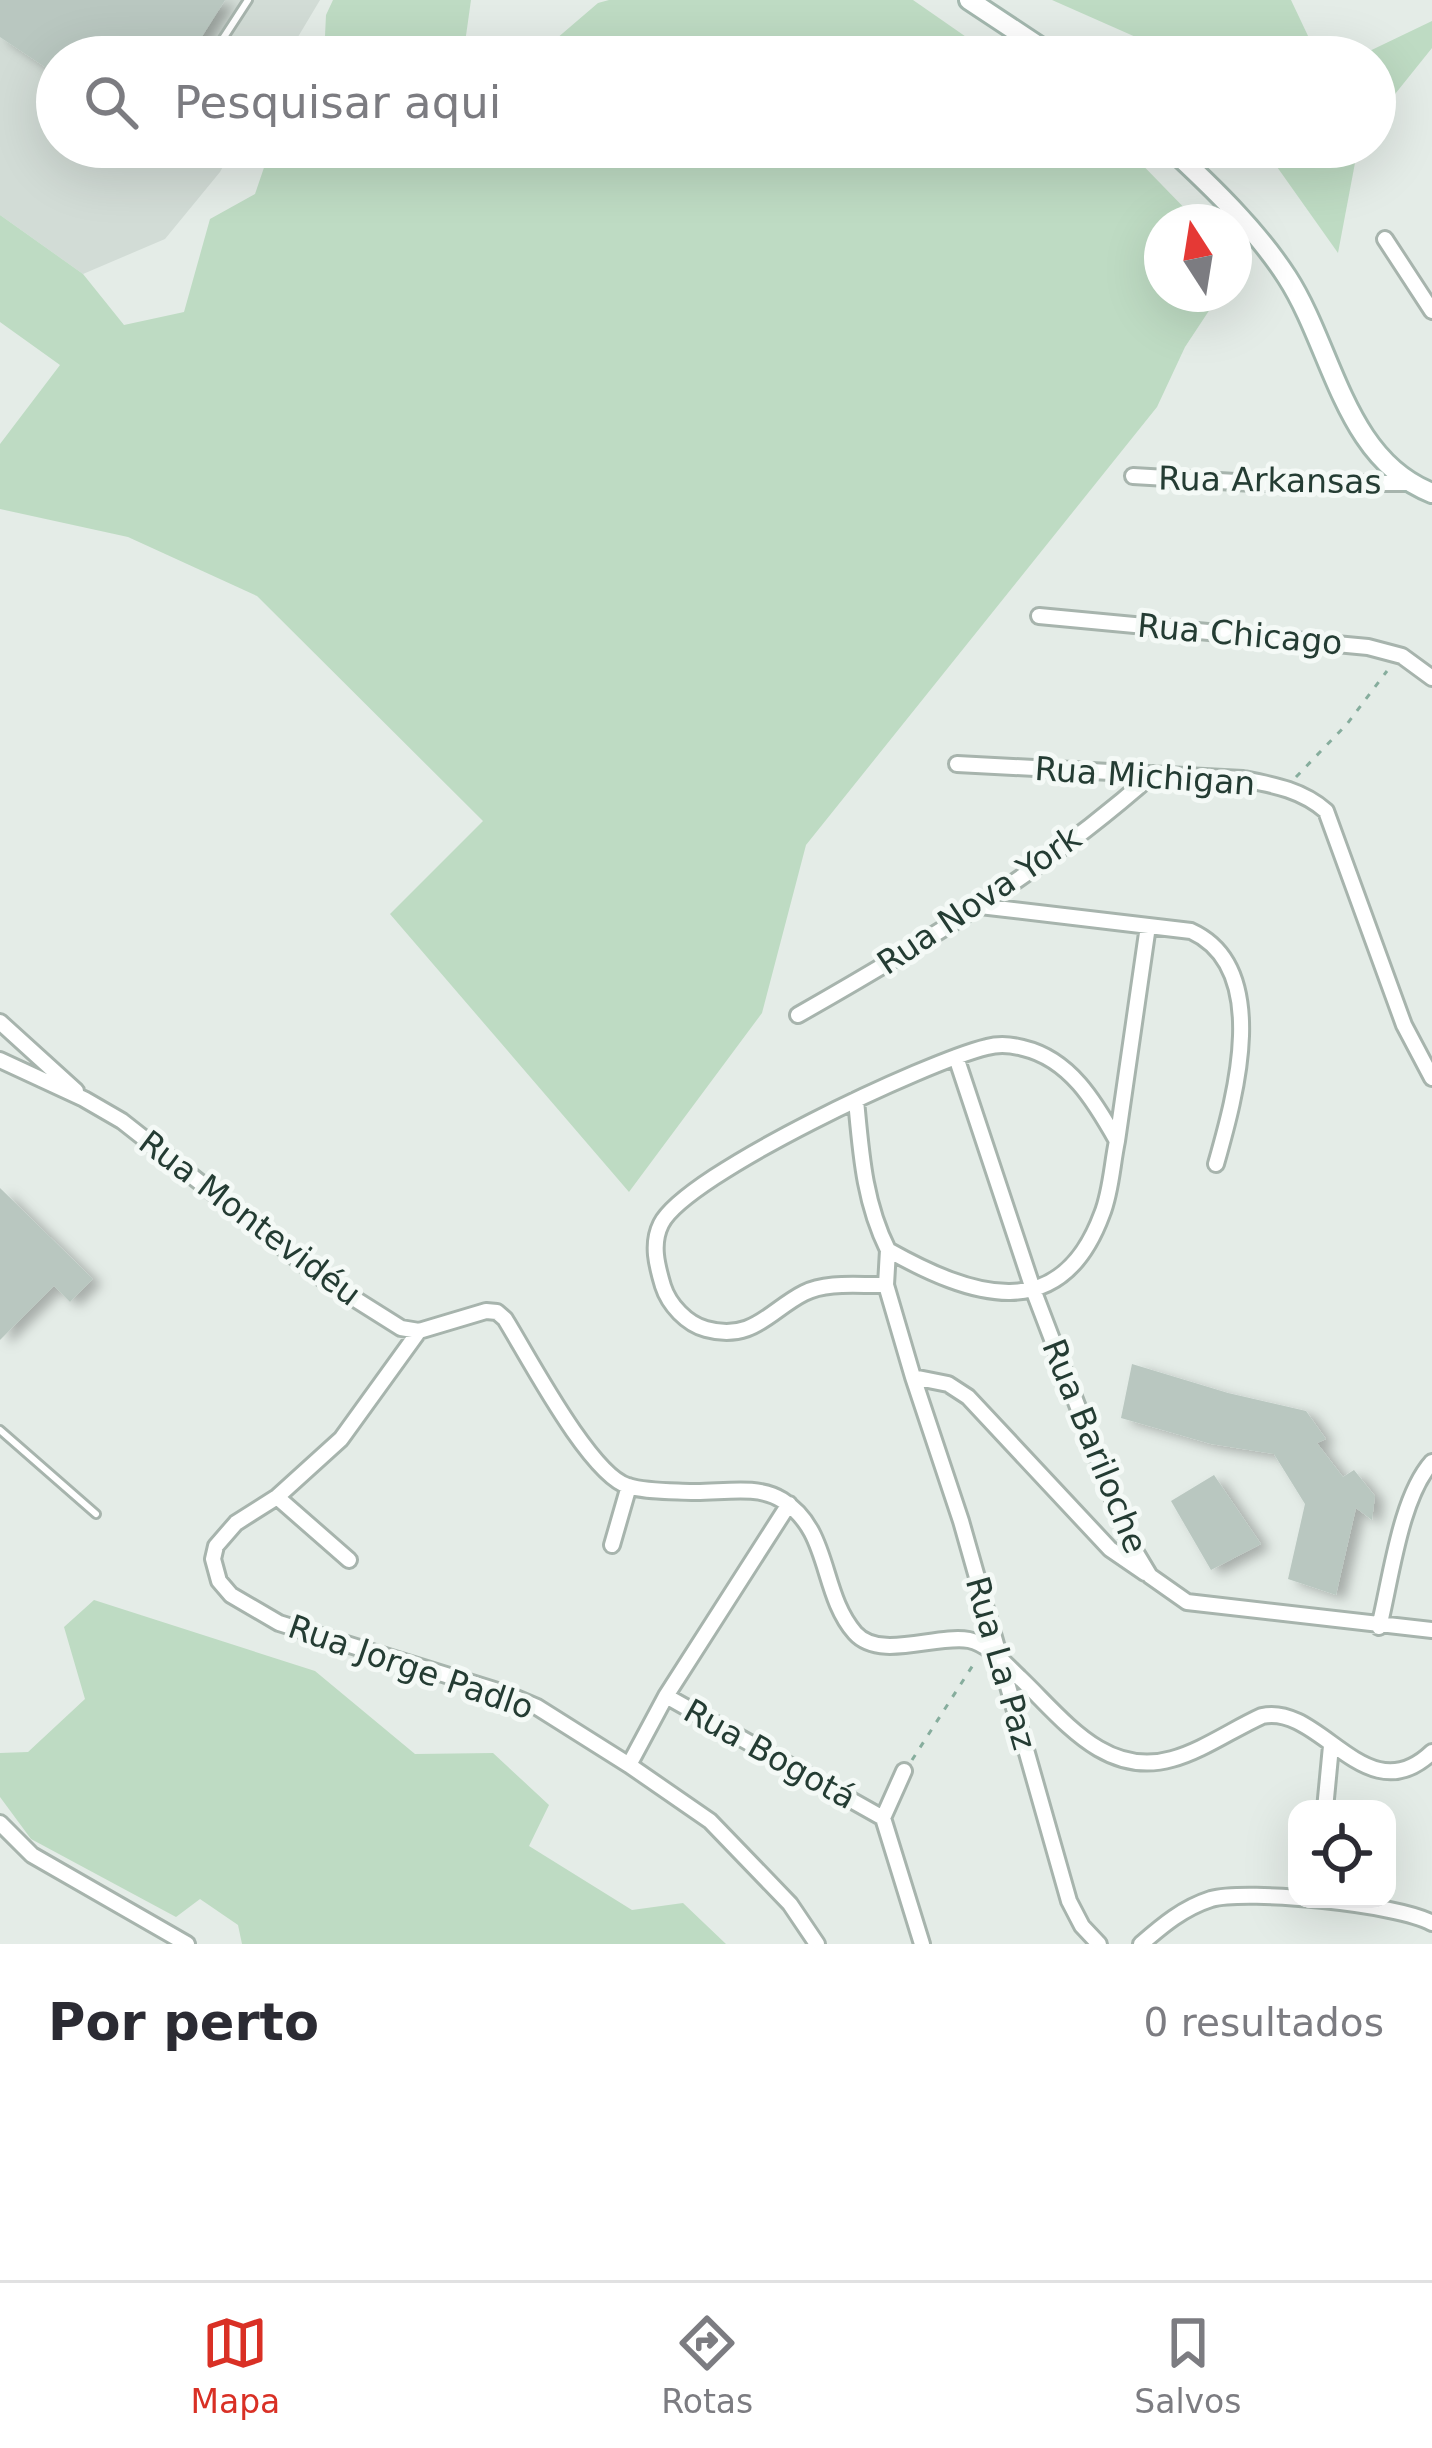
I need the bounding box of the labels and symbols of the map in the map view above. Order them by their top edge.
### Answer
north arrow [1144,204,1252,312]
street label: Rua Arkansas [1158,459,1382,501]
street label: Rua Chicago [1136,606,1344,662]
street label: Rua Michigan [1033,749,1257,803]
street label: Rua Nova York [870,817,1089,982]
street label: Rua Montevidéu [132,1122,368,1314]
street label: Rua Bariloche [1034,1333,1156,1559]
street label: Rua La Paz [958,1572,1044,1754]
street label: Rua Jorge Padlo [283,1607,539,1727]
street label: Rua Bogotá [677,1691,863,1817]

